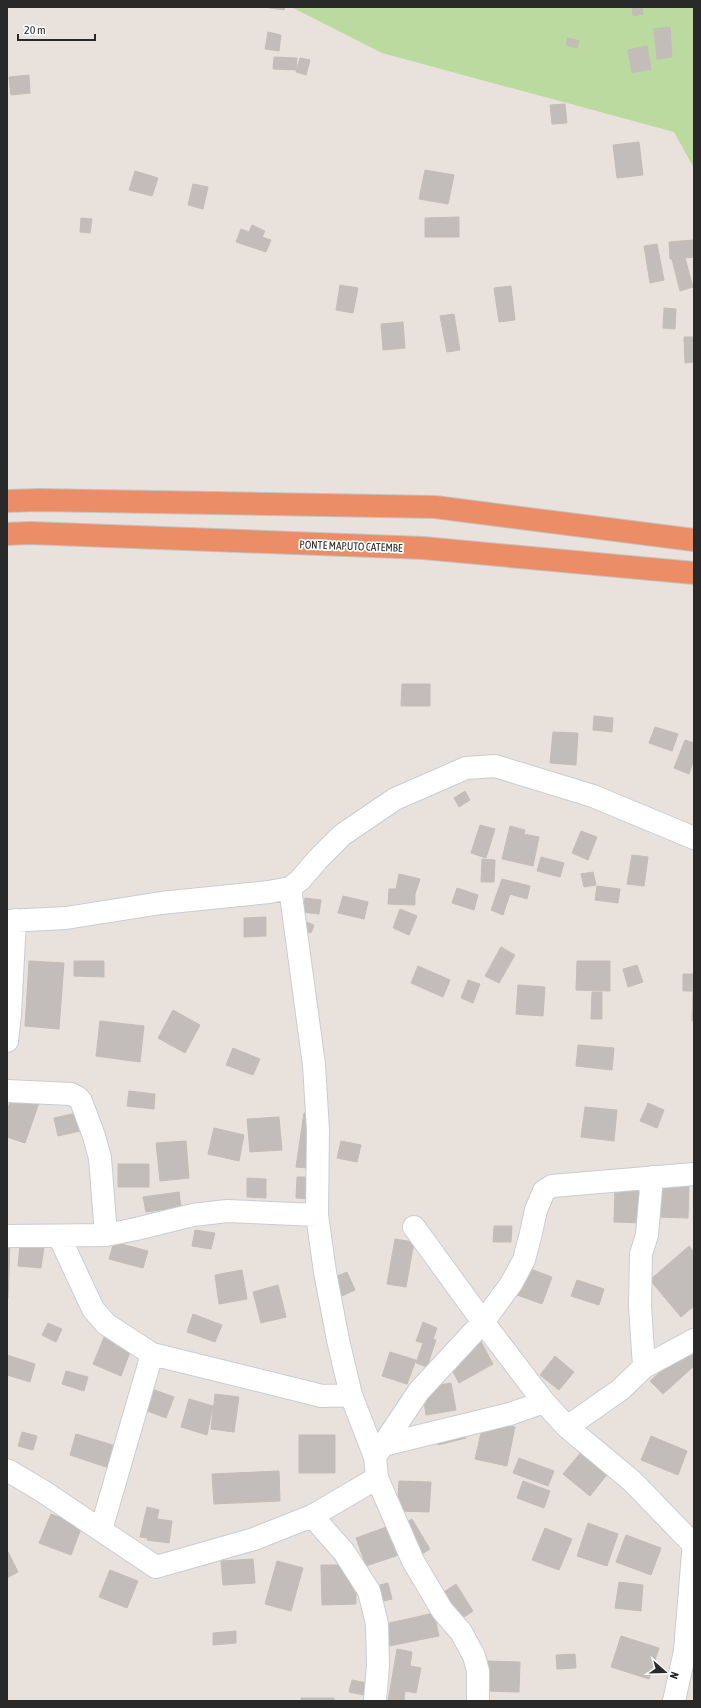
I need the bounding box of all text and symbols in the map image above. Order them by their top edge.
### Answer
scale bar [18,16,95,42]
text: 20 m [24,23,46,37]
street label: PONTE MAPUTO CATEMBE [299,538,403,554]
north arrow [645,1652,685,1692]
text: N [668,1670,681,1681]

